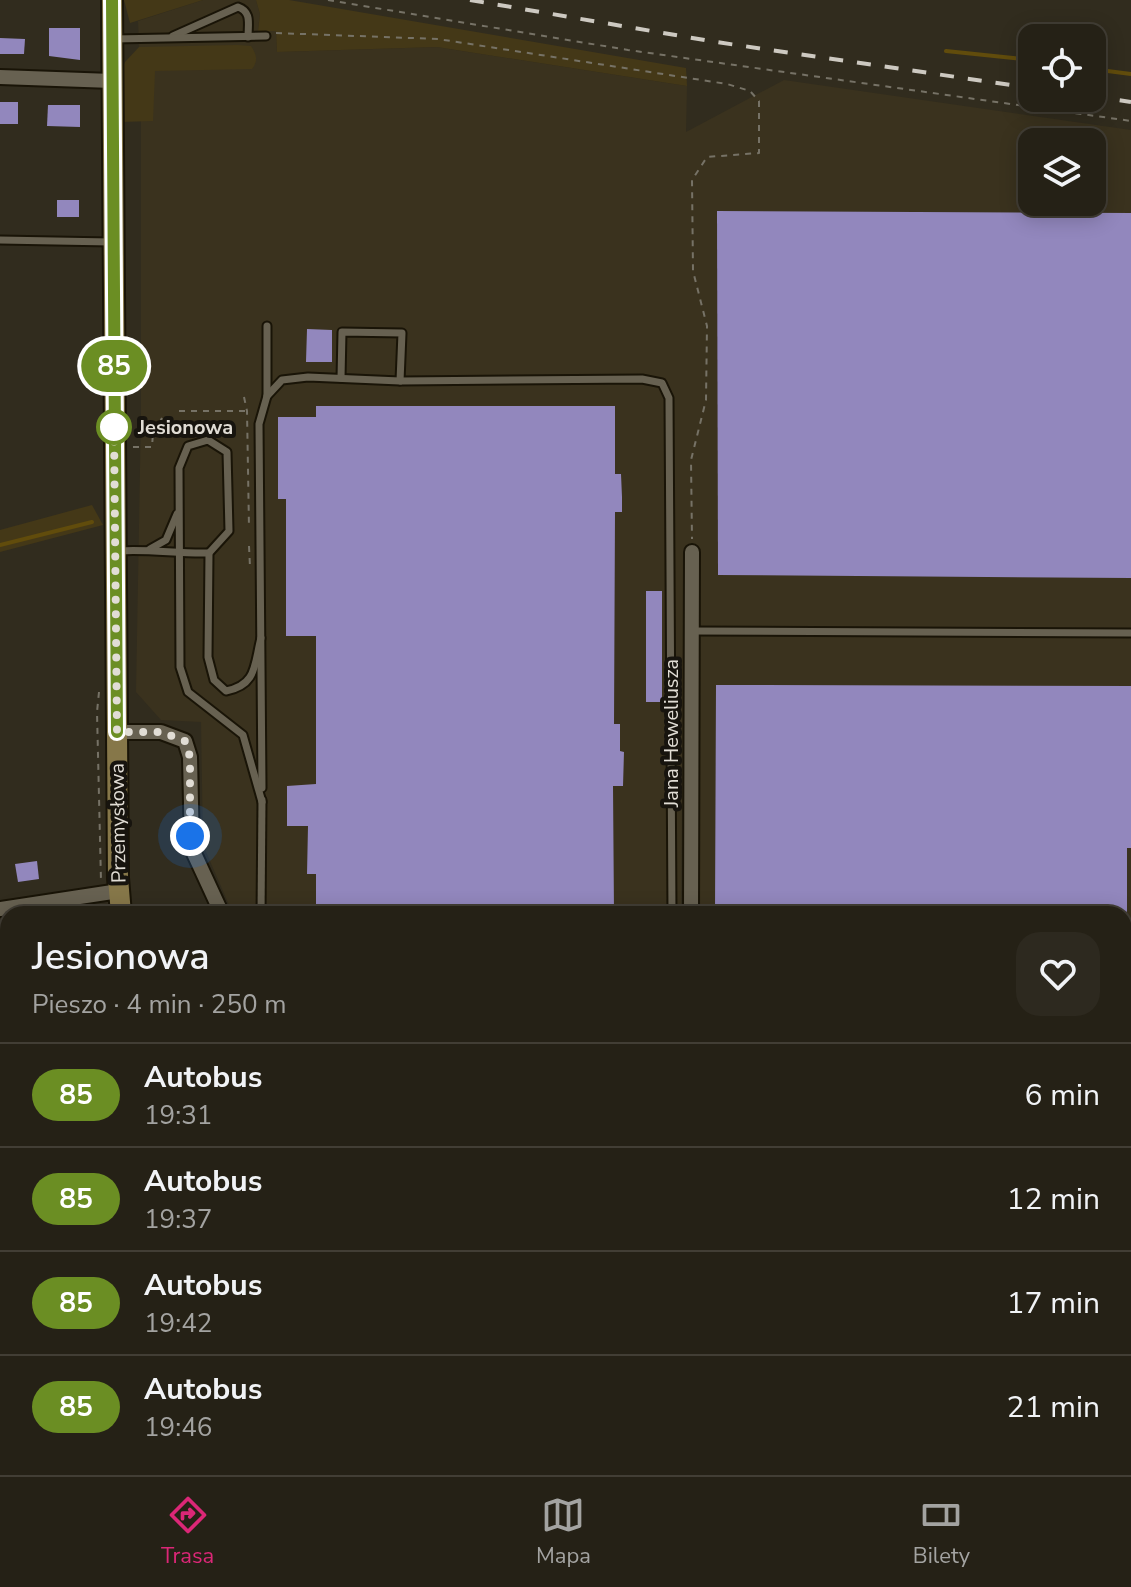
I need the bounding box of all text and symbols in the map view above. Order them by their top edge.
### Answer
map controls [1018,24,1106,216]
button: locate [1018,24,1106,112]
button: layers [1018,128,1106,216]
line badge: 85 [78,340,150,392]
text: 85 [97,347,131,385]
marker: Jesionowa [97,410,131,444]
place label: Jesionowa [137,414,233,441]
street label: Jana Heweliusza [658,659,685,808]
street label: Przemysłowa [103,763,133,883]
your location [170,816,210,856]
text: Jesionowa [32,931,210,982]
button: heart [1016,932,1100,1016]
text: Pieszo · 4 min · 250 m [32,987,287,1022]
text: Autobus [144,1057,262,1098]
text: 6 min [1025,1075,1100,1116]
text: 85 [59,1076,93,1114]
text: 19:31 [144,1098,212,1133]
text: Autobus [144,1161,262,1202]
text: 12 min [1007,1179,1100,1220]
text: 85 [59,1180,93,1218]
text: 19:37 [144,1202,212,1237]
text: Autobus [144,1265,262,1306]
text: 17 min [1007,1283,1100,1324]
text: 85 [59,1284,93,1322]
text: 19:42 [144,1306,212,1341]
text: Autobus [144,1369,262,1410]
text: 21 min [1007,1387,1100,1428]
text: 85 [59,1388,93,1426]
text: 19:46 [144,1410,212,1445]
tab: Trasa [161,1493,214,1571]
tab: Mapa [536,1493,591,1571]
tab: Bilety [913,1493,970,1571]

